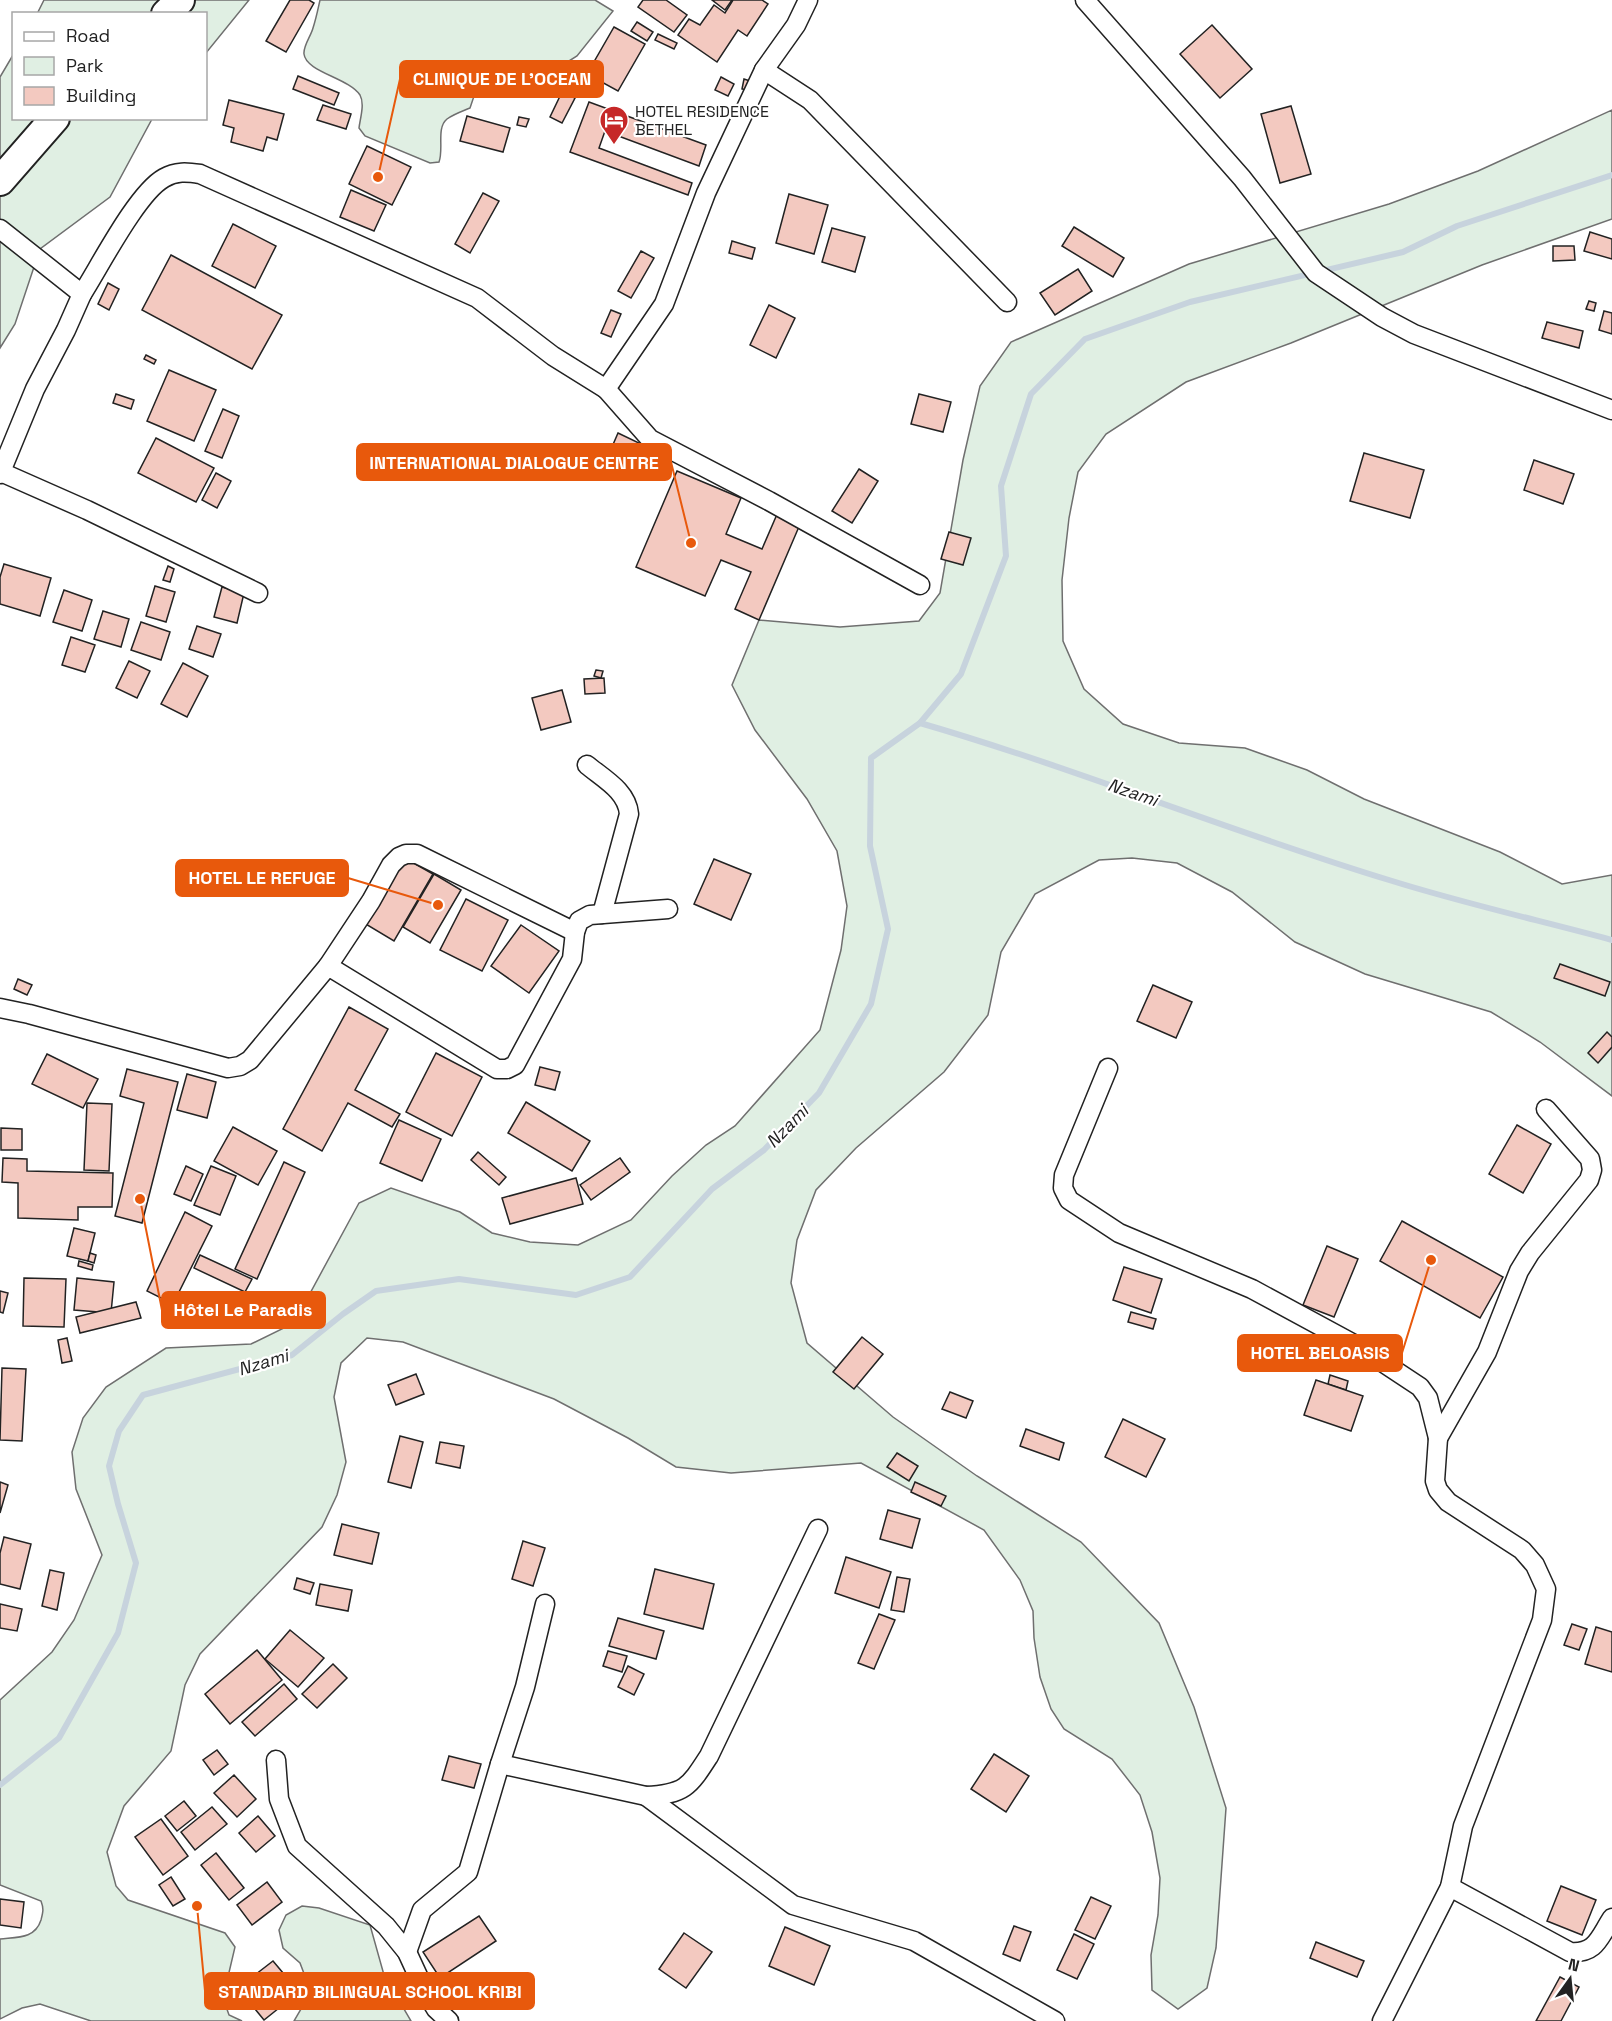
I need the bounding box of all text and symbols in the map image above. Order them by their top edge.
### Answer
legend [12,12,207,120]
text: Road [66,24,110,47]
text: Park [66,54,104,77]
callout: CLINIQUE DE L'OCEAN [400,61,603,97]
text: CLINIQUE DE L'OCEAN [413,67,591,90]
text: Building [66,84,136,107]
place label: HOTEL RESIDENCE BETHEL [635,101,769,140]
hotel icon: HOTEL RESIDENCE BETHEL [598,104,630,146]
callout: INTERNATIONAL DIALOGUE CENTRE [357,444,671,480]
text: INTERNATIONAL DIALOGUE CENTRE [369,451,659,474]
water label: Nzami [1105,773,1164,812]
callout: HOTEL LE REFUGE [176,860,348,896]
text: HOTEL LE REFUGE [188,866,336,889]
water label: Nzami [761,1098,815,1153]
callout: Hôtel Le Paradis [162,1292,325,1328]
text: Hôtel Le Paradis [174,1298,312,1321]
callout: HOTEL BELOASIS [1238,1335,1402,1371]
text: HOTEL BELOASIS [1250,1341,1390,1364]
water label: Nzami [235,1343,293,1381]
north arrow [1540,1949,1600,2009]
text: N [1566,1953,1582,1977]
callout: STANDARD BILINGUAL SCHOOL KRIBI [205,1973,534,2009]
text: STANDARD BILINGUAL SCHOOL KRIBI [218,1980,522,2003]

